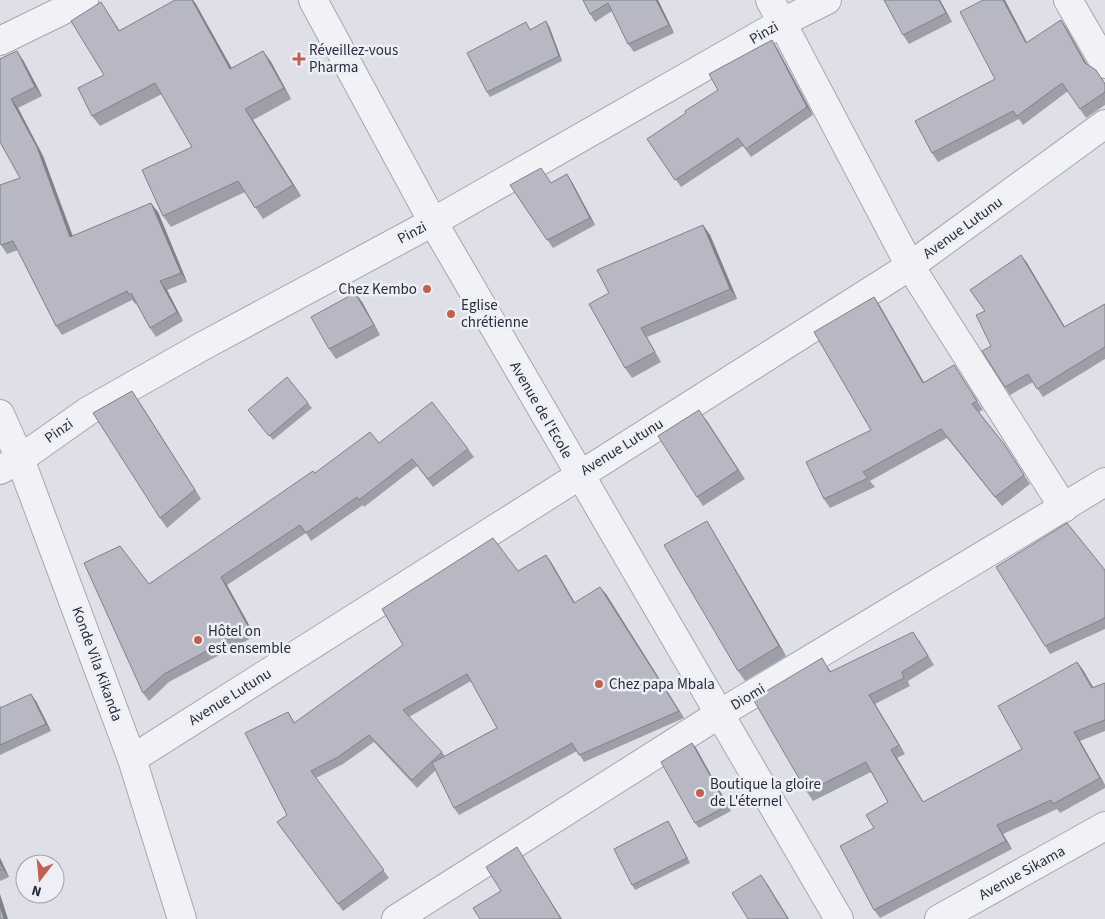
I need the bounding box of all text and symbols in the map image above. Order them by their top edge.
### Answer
street label: Pinzi [746,16,782,50]
place label: Réveillez-vous Pharma [309,40,398,78]
marker: Réveillez-vous Pharma [293,53,305,65]
street label: Avenue Lutunu [919,192,1007,264]
street label: Pinzi [394,217,430,249]
place label: Chez Kembo [339,279,417,300]
marker: Chez Kembo [421,283,433,295]
place label: Eglise chrétienne [461,295,528,333]
marker: Eglise chrétienne [445,308,457,320]
street label: Avenue de l'Ecole [505,357,577,463]
street label: Avenue Lutunu [577,413,667,481]
street label: Pinzi [41,414,77,448]
street label: Konde Vila Kikanda [66,604,128,724]
place label: Hôtel on est ensemble [208,621,291,659]
marker: Hôtel on est ensemble [192,634,204,646]
street label: Avenue Lutunu [185,663,275,731]
place label: Chez papa Mbala [609,674,715,695]
marker: Chez papa Mbala [593,678,605,690]
street label: Diomi [727,678,769,716]
place label: Boutique la gloire de L'éternel [710,774,821,812]
marker: Boutique la gloire de L'éternel [694,787,706,799]
street label: Avenue Sikama [975,841,1069,905]
north arrow [15,854,65,904]
text: N [29,880,44,901]

